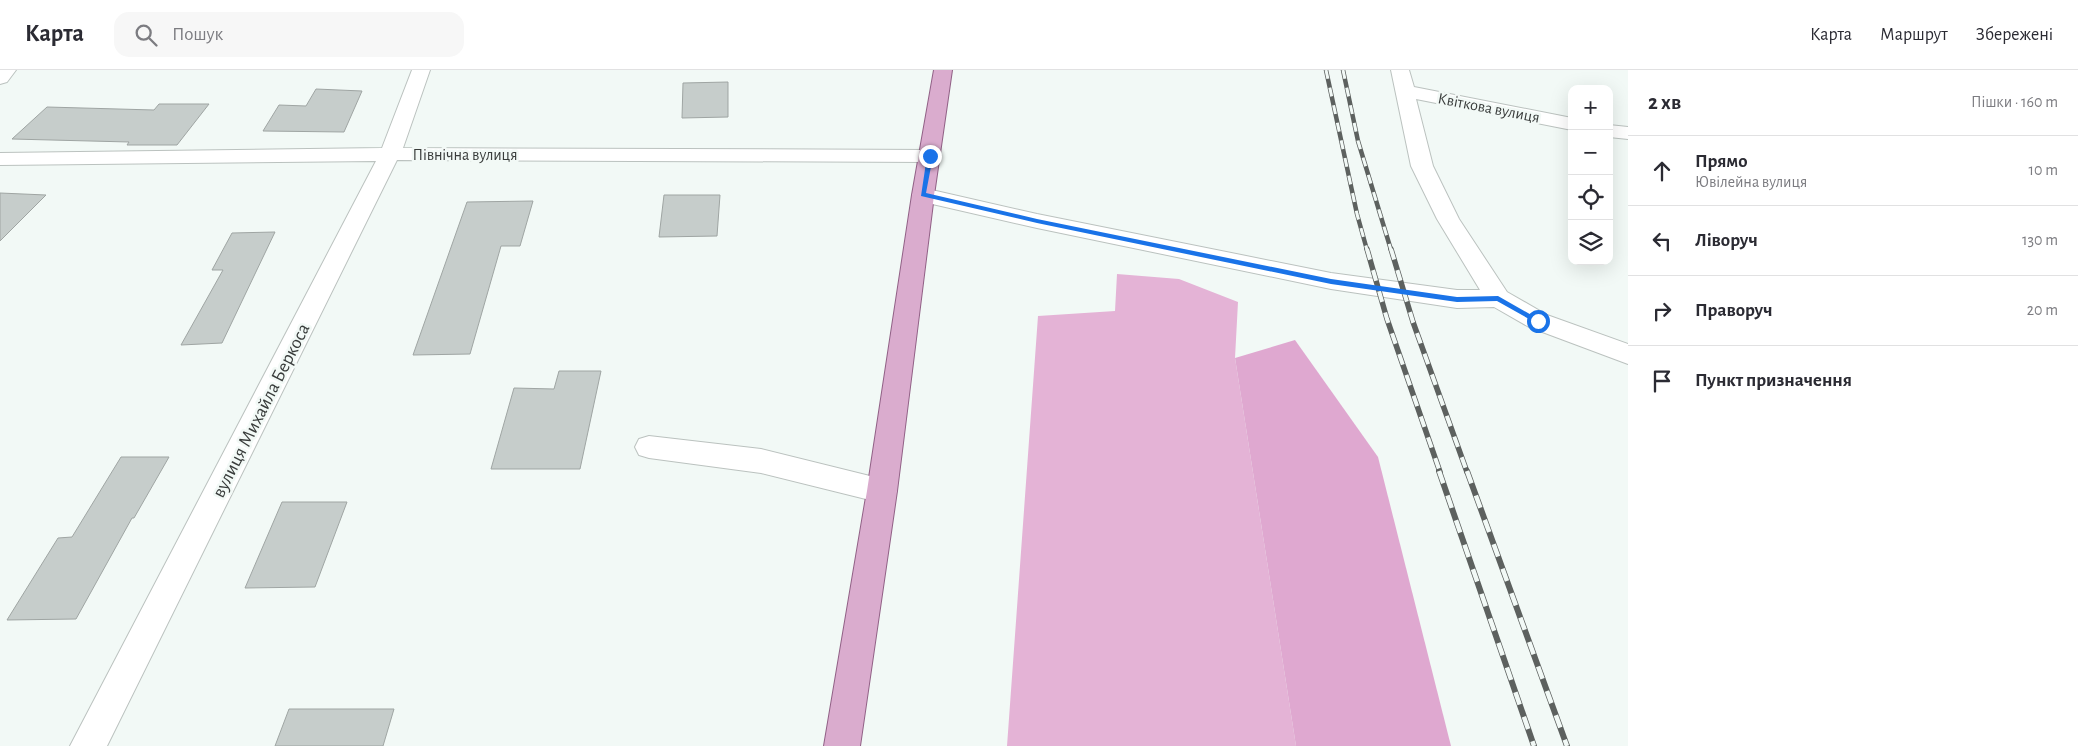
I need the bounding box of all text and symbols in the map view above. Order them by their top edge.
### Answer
search box [114,12,464,57]
icon: search [132,21,160,49]
text: Карта [25,22,84,46]
text: Пошук [172,25,223,44]
text: Карта [1810,26,1852,44]
text: Маршрут [1880,26,1948,44]
text: Збережені [1976,26,2053,44]
map controls [1568,85,1613,265]
button: + [1568,85,1613,130]
street label: Квіткова вулиця [1436,90,1541,127]
text: 2 хв [1648,92,1681,113]
text: Пішки · 160 m [1971,94,2058,110]
button: − [1568,130,1613,175]
route end [919,145,942,168]
street label: Північна вулиця [413,147,517,164]
text: Прямо [1695,152,1748,171]
icon: ahead [1648,157,1676,185]
text: 10 m [2029,162,2058,178]
text: Ювілейна вулиця [1695,174,1807,190]
button: locate [1568,175,1613,220]
button: layers [1568,220,1613,265]
icon: left [1648,227,1676,255]
text: Ліворуч [1695,231,1758,250]
text: 130 m [2022,232,2058,248]
icon: right [1648,297,1676,325]
text: Праворуч [1695,301,1773,320]
text: 20 m [2027,302,2058,318]
route start [1527,310,1550,333]
street label: вулиця Михайла Беркоса [209,320,314,501]
icon: arrive [1648,367,1676,395]
text: Пункт призначення [1695,371,1852,390]

